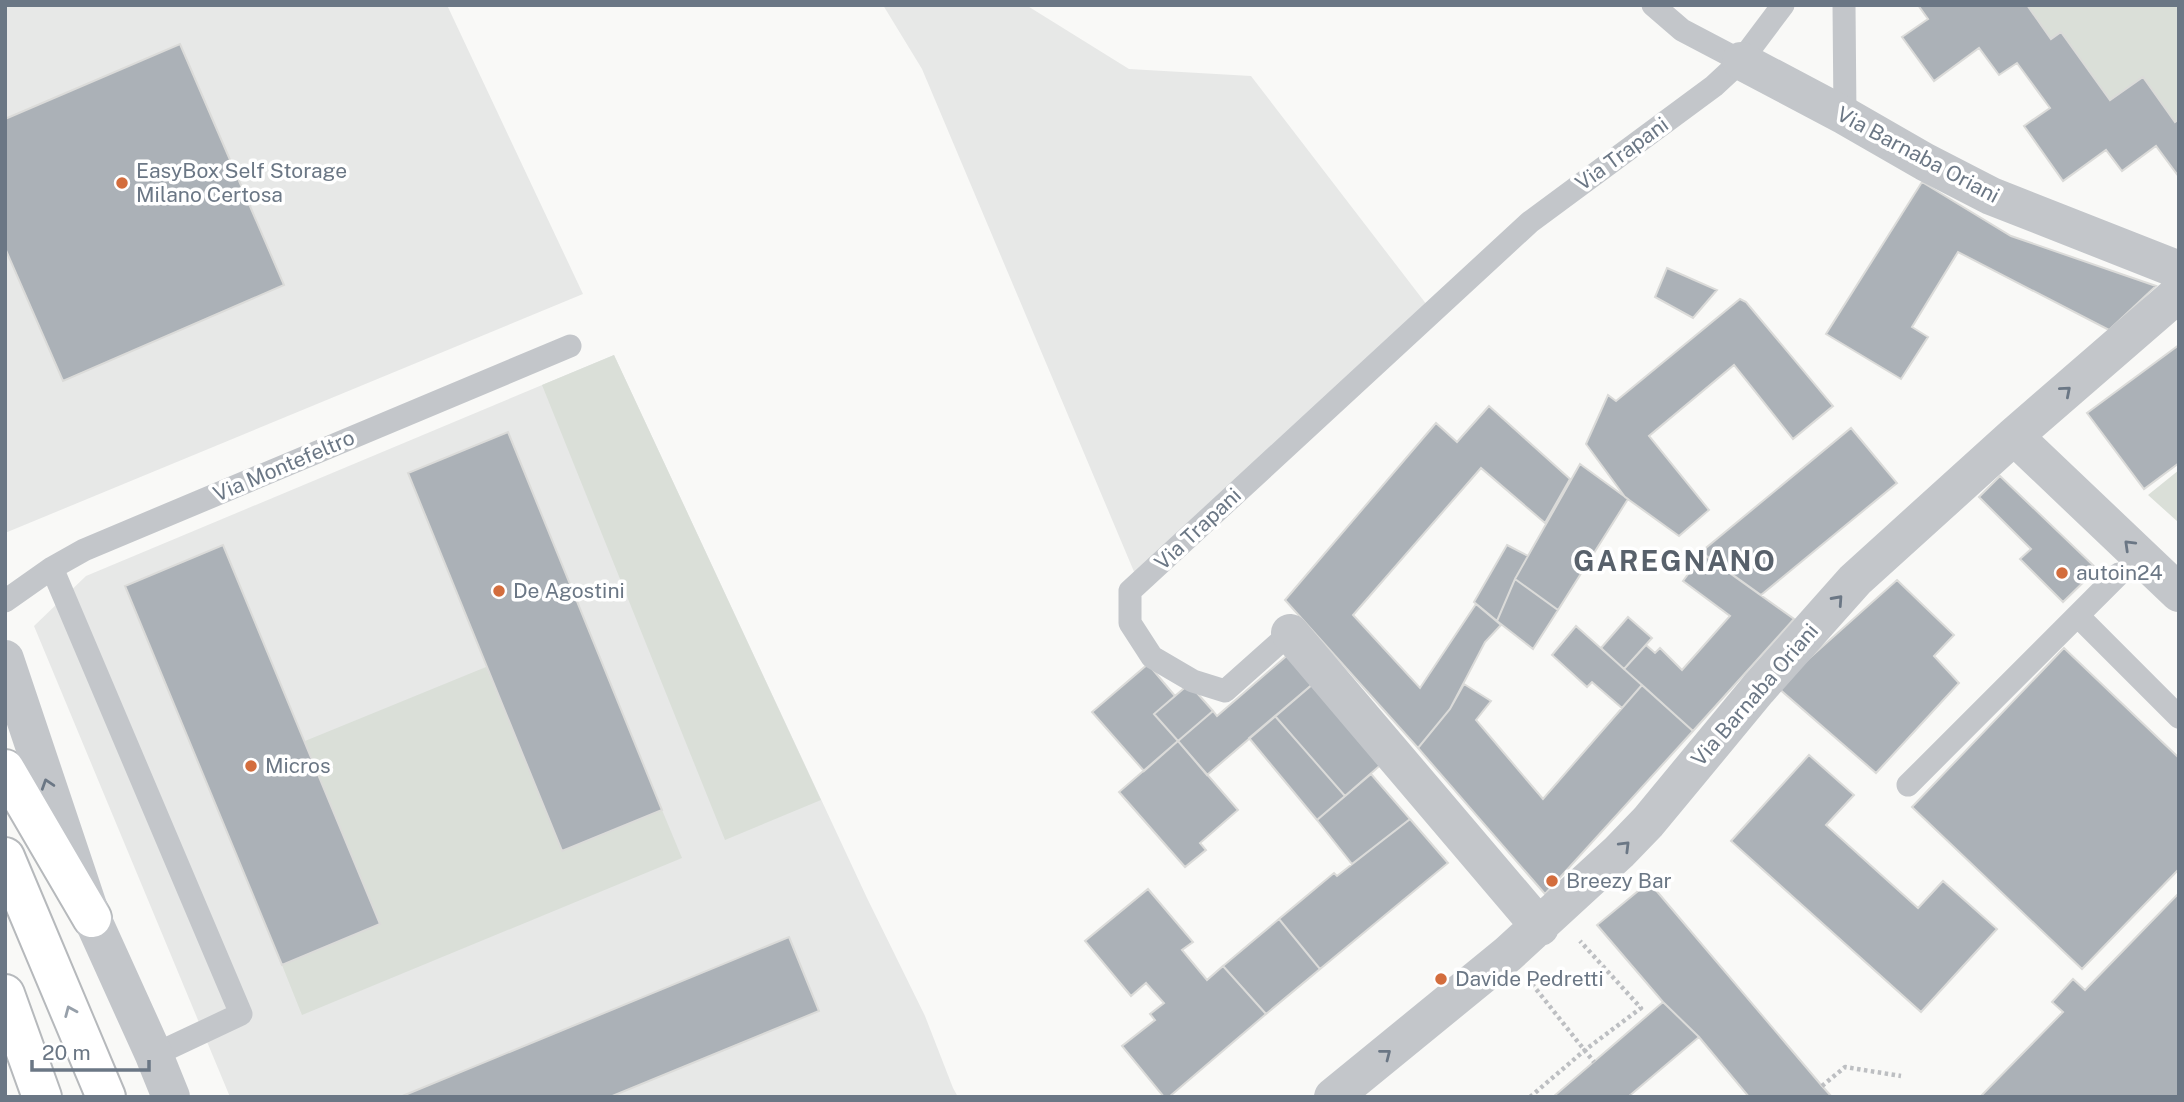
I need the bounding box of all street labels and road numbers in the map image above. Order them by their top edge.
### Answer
street label: Via Barnaba Oriani [1833,101,2004,208]
street label: Via Trapani [1570,112,1673,196]
street label: Via Montefeltro [209,425,358,507]
street label: Via Trapani [1149,482,1246,575]
street label: Via Barnaba Oriani [1686,618,1823,771]

